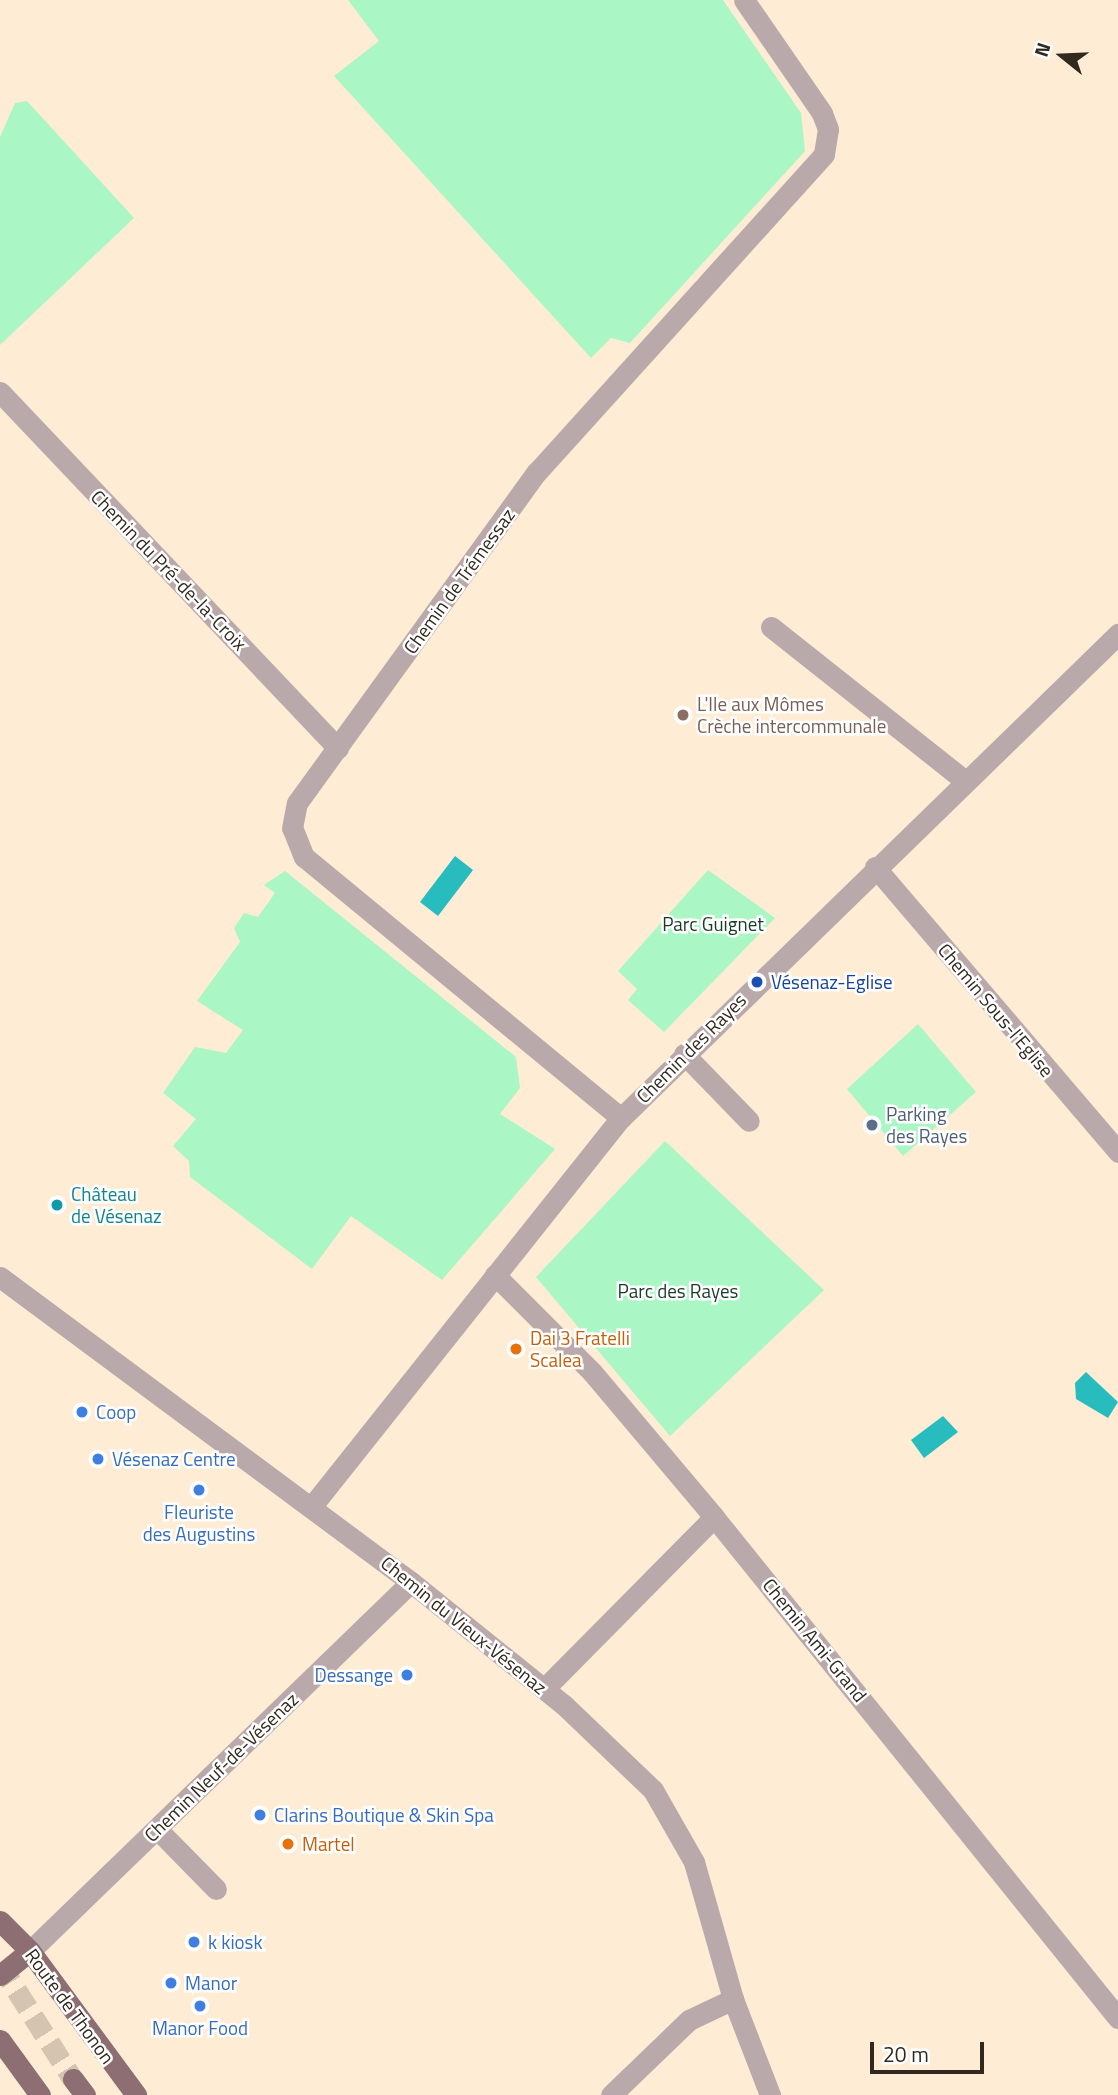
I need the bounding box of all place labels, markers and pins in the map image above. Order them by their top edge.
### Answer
place label: L'Ile aux Mômes Crèche intercommunale [697,693,886,737]
marker: L'Ile aux Mômes Crèche intercommunale [675,707,691,723]
place label: Vésenaz-Eglise [771,971,893,993]
marker: Vésenaz-Eglise [749,974,765,990]
place label: Parking des Rayes [886,1103,967,1147]
marker: Parking des Rayes [864,1117,880,1133]
place label: Château de Vésenaz [71,1183,162,1227]
marker: Château de Vésenaz [49,1197,65,1213]
place label: Dai 3 Fratelli Scalea [530,1327,630,1371]
marker: Dai 3 Fratelli Scalea [508,1341,524,1357]
place label: Coop [96,1401,136,1423]
marker: Coop [74,1404,90,1420]
place label: Vésenaz Centre [112,1448,236,1470]
marker: Vésenaz Centre [90,1451,106,1467]
marker: Fleuriste des Augustins [191,1482,207,1498]
place label: Fleuriste des Augustins [143,1501,255,1545]
place label: Dessange [314,1664,393,1686]
marker: Dessange [399,1667,415,1683]
place label: Clarins Boutique & Skin Spa [274,1804,494,1826]
marker: Clarins Boutique & Skin Spa [252,1807,268,1823]
place label: Martel [302,1833,355,1855]
marker: Martel [280,1836,296,1852]
place label: k kiosk [208,1931,263,1953]
marker: k kiosk [186,1934,202,1950]
place label: Manor [185,1972,237,1994]
marker: Manor [163,1975,179,1991]
marker: Manor Food [192,1998,208,2014]
place label: Manor Food [152,2017,248,2039]

